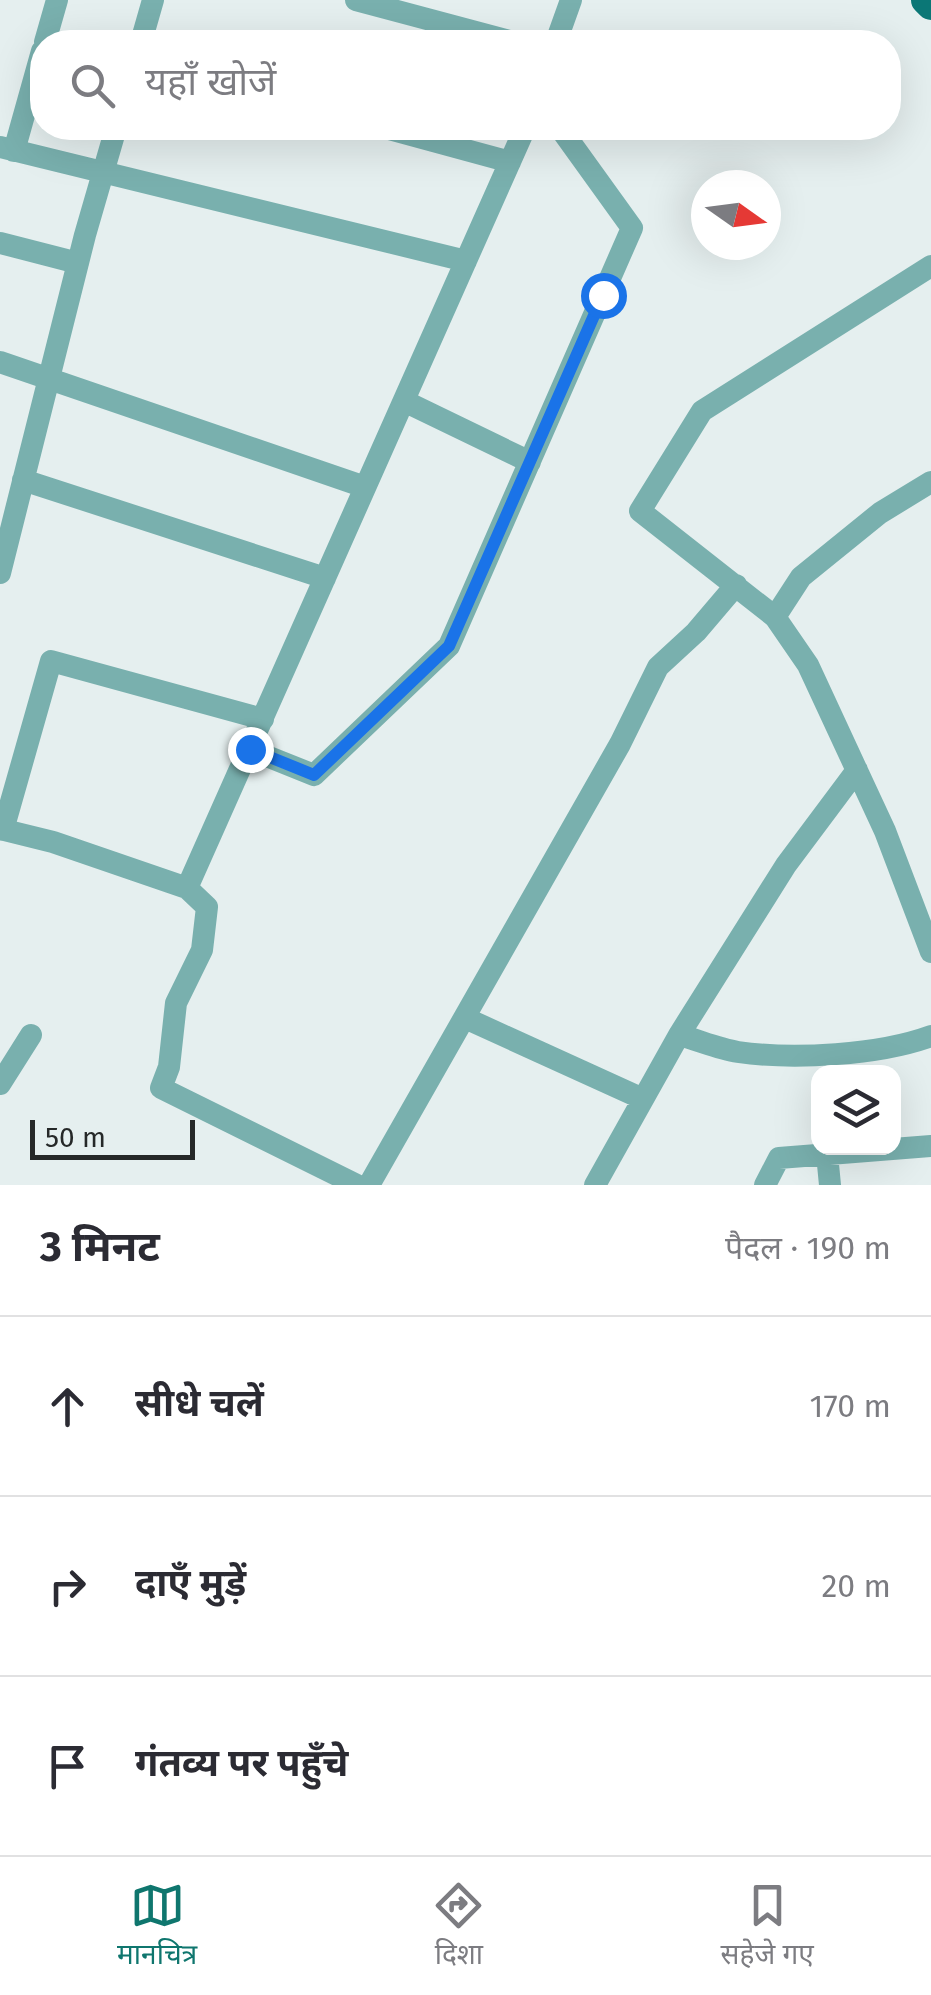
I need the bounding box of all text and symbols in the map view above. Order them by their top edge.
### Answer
search box [30,30,901,140]
icon: search [65,58,120,113]
text: यहाँ खोजें [145,59,276,105]
north arrow [691,170,781,260]
route start [581,273,627,319]
route end [228,727,274,773]
map controls [811,1065,901,1155]
button: layers [811,1065,901,1155]
scale bar [30,1115,195,1160]
text: 50 m [45,1121,106,1154]
text: 3 मिनट [40,1222,160,1272]
text: पैदल · 190 m [725,1229,891,1267]
icon: ahead [40,1379,95,1434]
text: सीधे चलें [135,1380,264,1426]
text: 170 m [810,1387,891,1425]
icon: right [40,1559,95,1614]
text: दाएँ मुड़ें [135,1560,246,1606]
text: 20 m [821,1567,891,1605]
icon: arrive [40,1739,95,1794]
text: गंतव्य पर पहुँचे [135,1740,348,1786]
tab: मानचित्र [117,1878,197,1975]
tab: दिशा [431,1878,486,1975]
tab: सहेजे गए [721,1878,814,1975]

